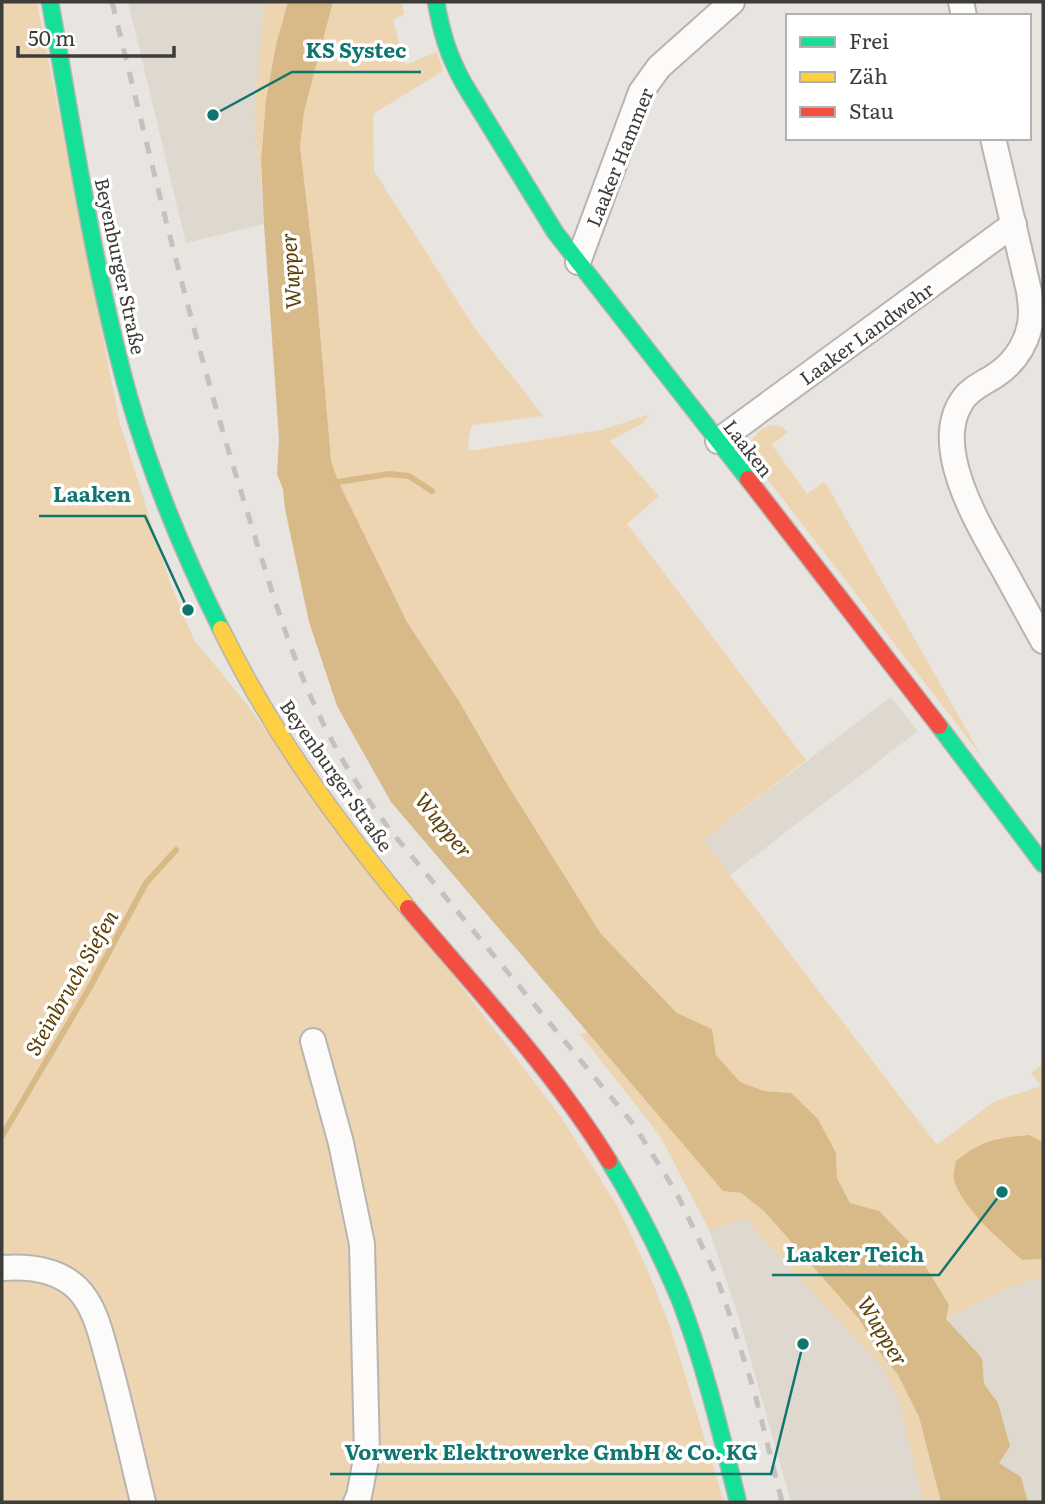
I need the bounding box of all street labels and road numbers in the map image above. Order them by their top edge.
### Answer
street label: Laaker Hammer [578,83,660,231]
street label: Beyenburger Straße [89,175,153,357]
street label: Laaker Landwehr [793,275,939,391]
street label: Laaken [718,413,780,483]
street label: Beyenburger Straße [274,693,400,857]

